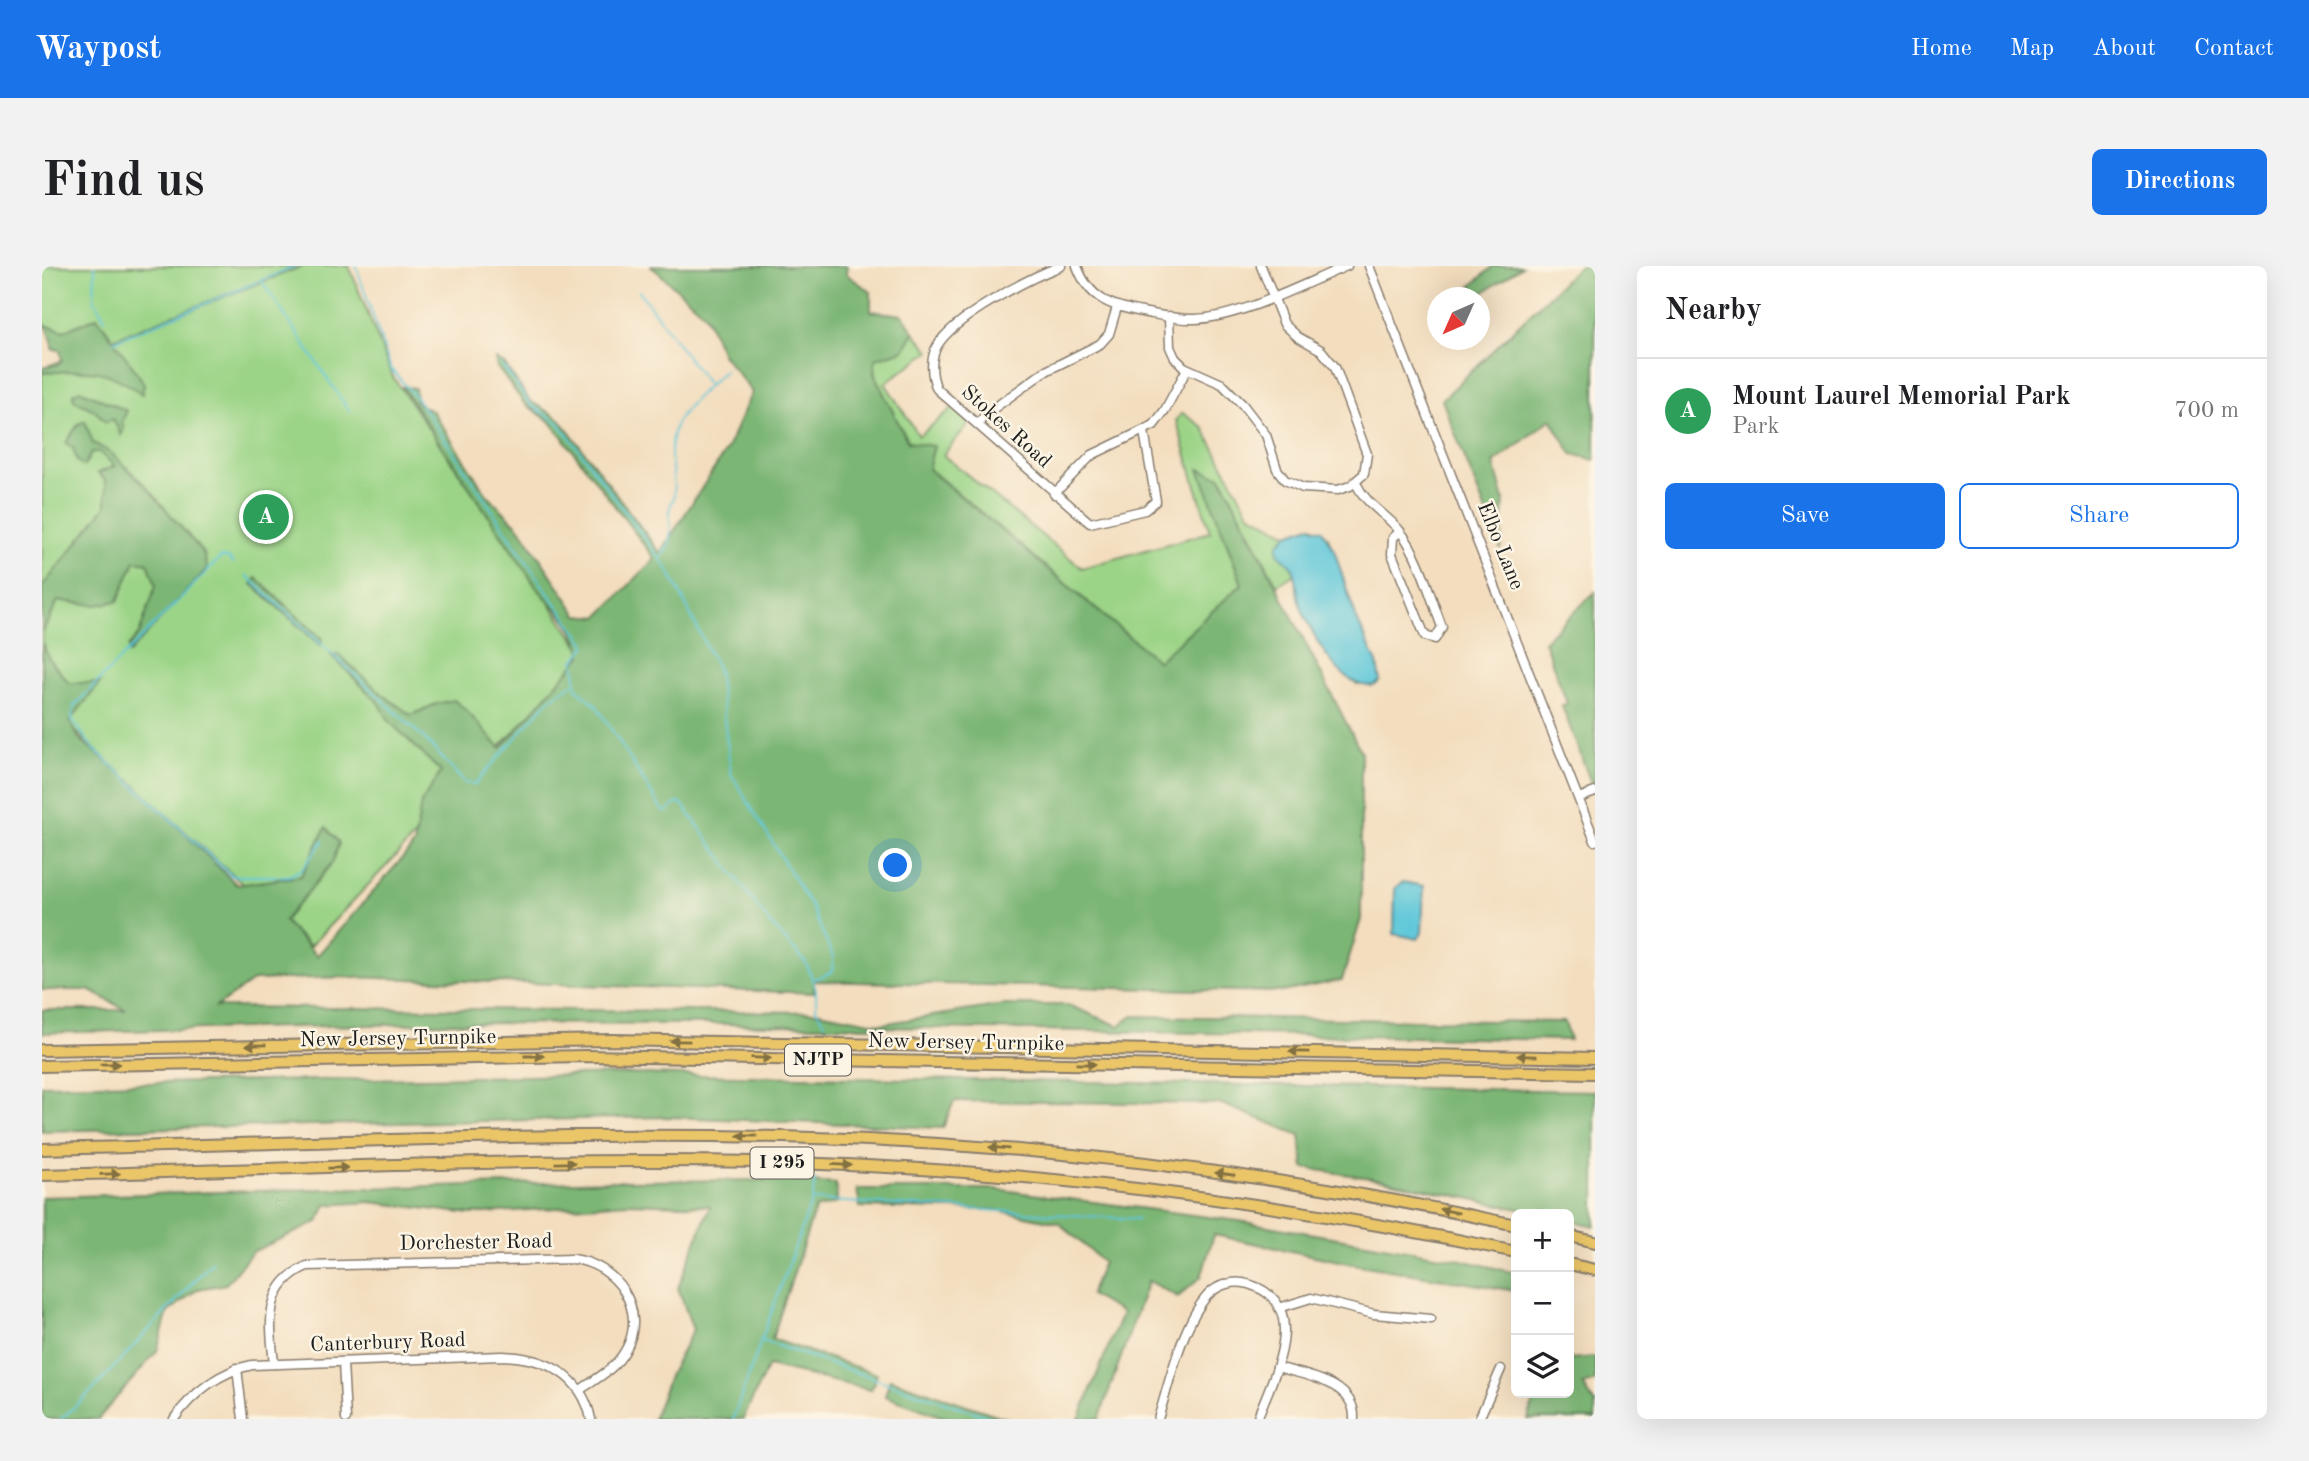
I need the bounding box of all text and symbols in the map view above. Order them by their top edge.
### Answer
text: Waypost [35,33,161,66]
text: Home [1911,37,1972,61]
text: Map [2010,37,2054,61]
text: About [2092,37,2156,61]
text: Contact [2194,37,2274,61]
button: Directions [2092,149,2267,215]
text: Find us [42,158,205,207]
north arrow [1427,287,1490,350]
text: Nearby [1665,296,1762,326]
street label: Stokes Road [957,381,1055,473]
text: Mount Laurel Memorial Park [1732,384,2070,410]
text: A [1679,399,1697,422]
text: 700 m [2174,399,2239,422]
text: Park [1732,415,1779,438]
button: Save [1665,483,1945,549]
button: Share [1959,483,2239,549]
pin: A [243,491,289,543]
street label: Elbo Lane [1473,499,1527,593]
your location [878,848,912,882]
street label: New Jersey Turnpike [299,1027,497,1051]
street label: New Jersey Turnpike [867,1031,1065,1055]
one-way arrow [669,1035,691,1046]
one-way arrow [245,1039,267,1050]
road number: NJTP [785,1044,851,1076]
one-way arrow [1288,1047,1310,1058]
one-way arrow [523,1050,545,1062]
one-way arrow [1516,1051,1538,1062]
one-way arrow [750,1053,772,1064]
one-way arrow [99,1058,121,1070]
one-way arrow [1076,1058,1098,1069]
one-way arrow [736,1131,758,1142]
one-way arrow [988,1143,1010,1154]
road number: I 295 [750,1148,814,1178]
one-way arrow [554,1157,576,1168]
one-way arrow [831,1160,853,1171]
one-way arrow [327,1162,349,1174]
one-way arrow [99,1168,121,1179]
one-way arrow [1214,1168,1236,1179]
one-way arrow [1438,1206,1460,1217]
map controls [1511,1209,1574,1398]
button: + [1511,1209,1574,1272]
street label: Dorchester Road [399,1231,553,1255]
button: − [1511,1272,1574,1335]
street label: Canterbury Road [310,1330,466,1356]
button: layers [1511,1335,1574,1398]

